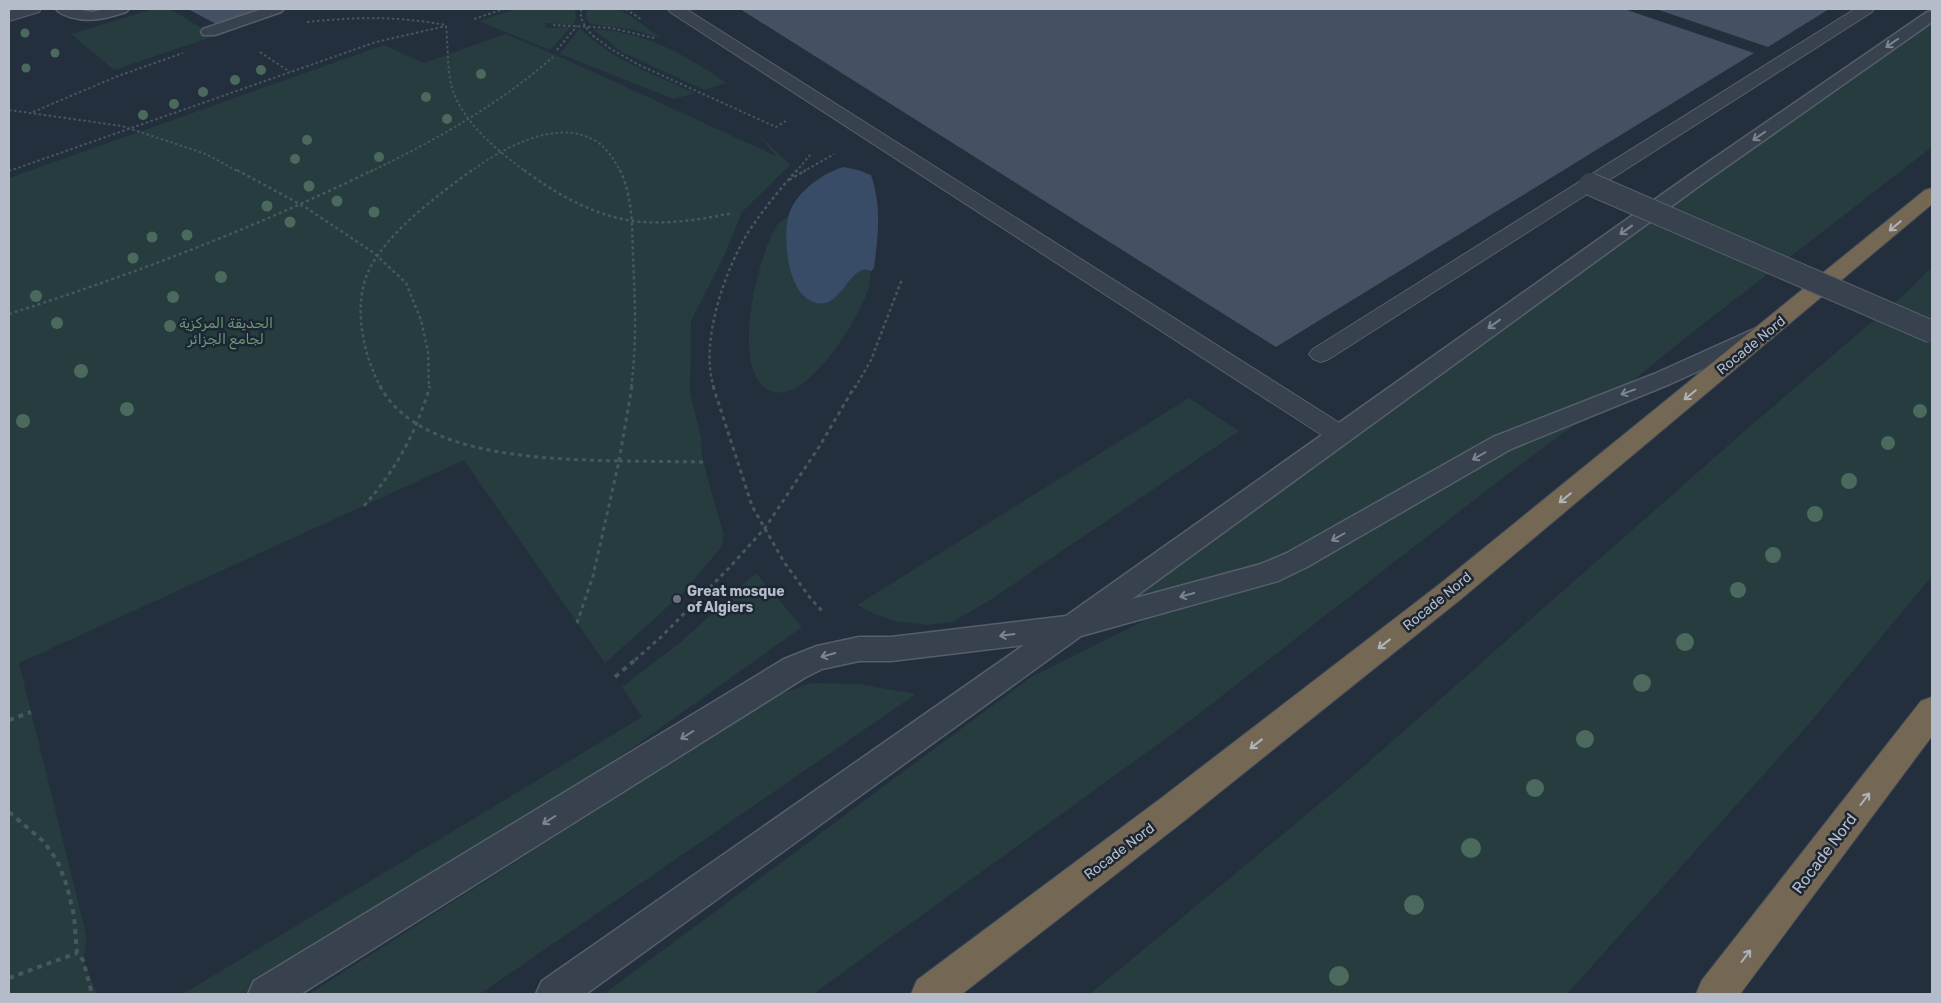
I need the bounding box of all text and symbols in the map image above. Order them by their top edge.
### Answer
one-way arrow [1885,38,1899,48]
one-way arrow [1752,131,1766,141]
one-way arrow [1888,220,1901,231]
one-way arrow [1620,224,1633,235]
street label: Rocade Nord [1714,313,1789,378]
park label: الحديقة المركزية لجامع الجزائر [179,315,273,350]
one-way arrow [1488,319,1501,330]
one-way arrow [1621,388,1636,397]
one-way arrow [1684,389,1697,400]
one-way arrow [1472,452,1487,462]
one-way arrow [1559,492,1572,503]
one-way arrow [1331,532,1345,542]
street label: Rocade Nord [1400,569,1475,634]
place label: Great mosque of Algiers [687,583,785,616]
one-way arrow [1180,591,1196,601]
marker: Great mosque of Algiers [671,593,683,605]
one-way arrow [999,630,1015,640]
one-way arrow [1378,638,1391,649]
one-way arrow [821,651,837,660]
one-way arrow [681,730,695,740]
one-way arrow [1249,739,1263,749]
one-way arrow [1860,793,1871,806]
street label: Rocade Nord [1788,809,1861,897]
one-way arrow [542,815,556,825]
street label: Rocade Nord [1081,819,1158,883]
one-way arrow [1740,949,1751,962]

